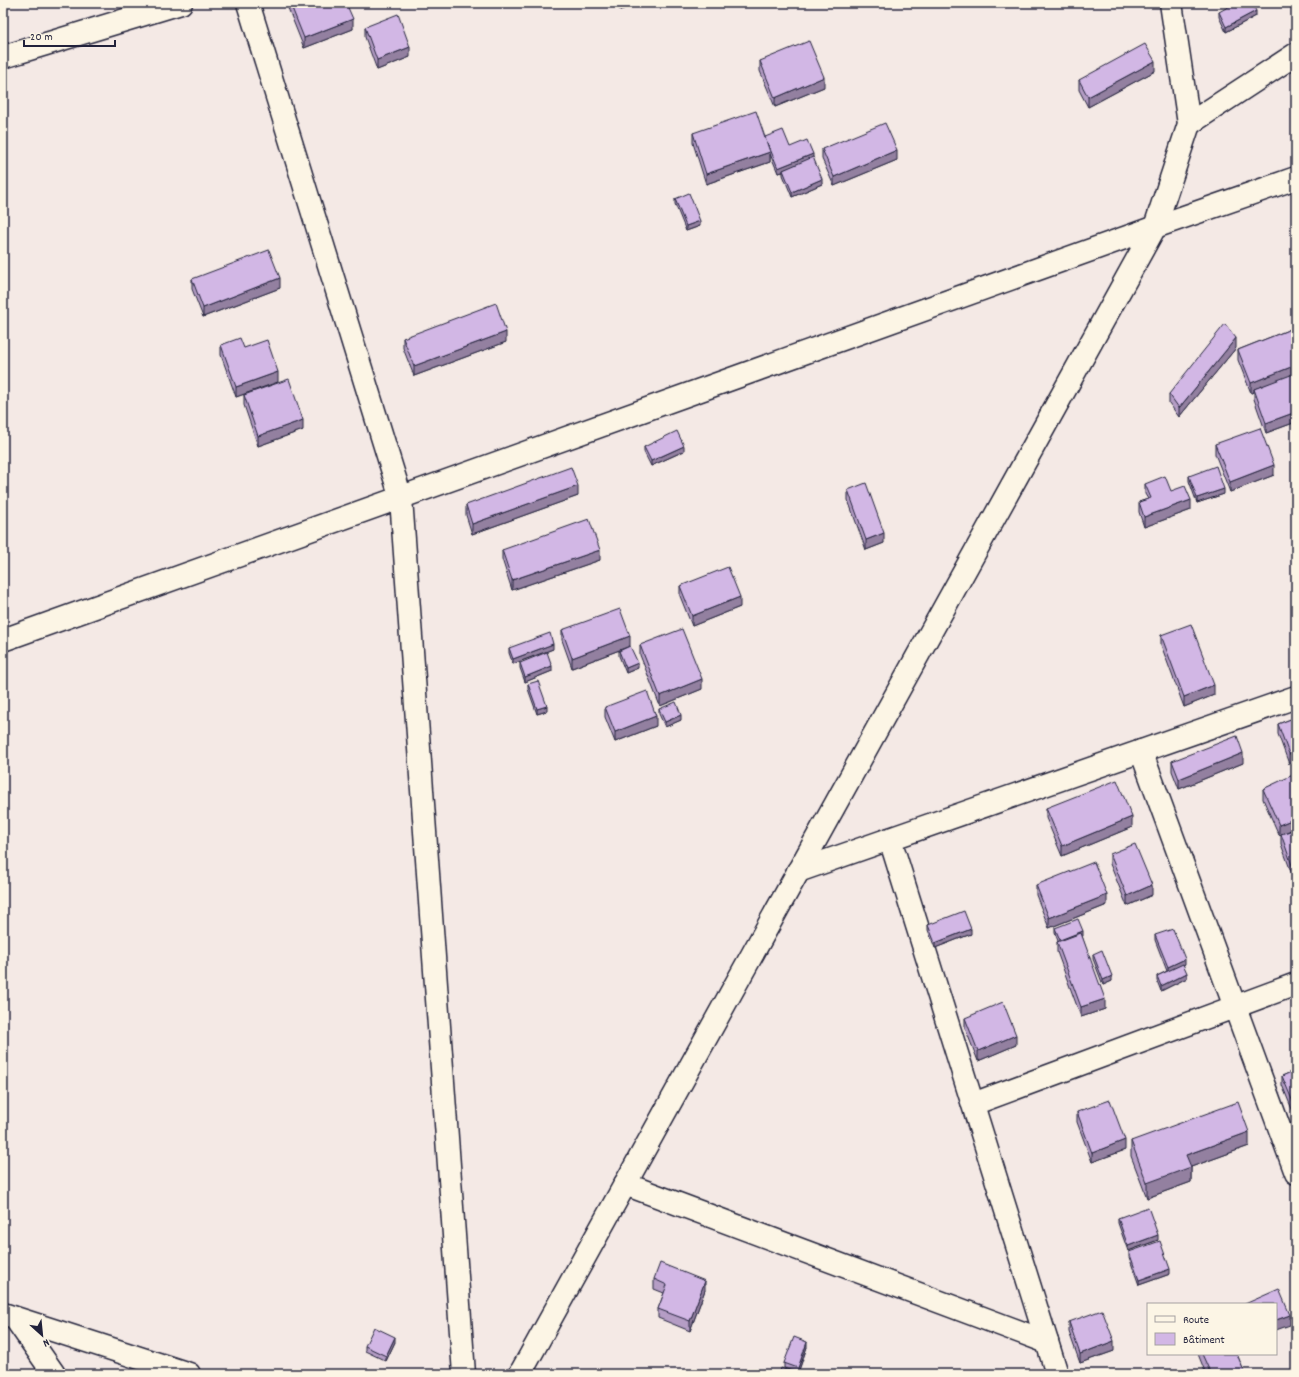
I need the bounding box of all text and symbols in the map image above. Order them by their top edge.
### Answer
scale bar [24,22,115,48]
text: 20 m [30,29,53,46]
legend [1147,1303,1277,1355]
text: Route [1183,1312,1209,1329]
north arrow [22,1315,62,1355]
text: Bâtiment [1183,1332,1225,1349]
text: N [39,1334,52,1351]

